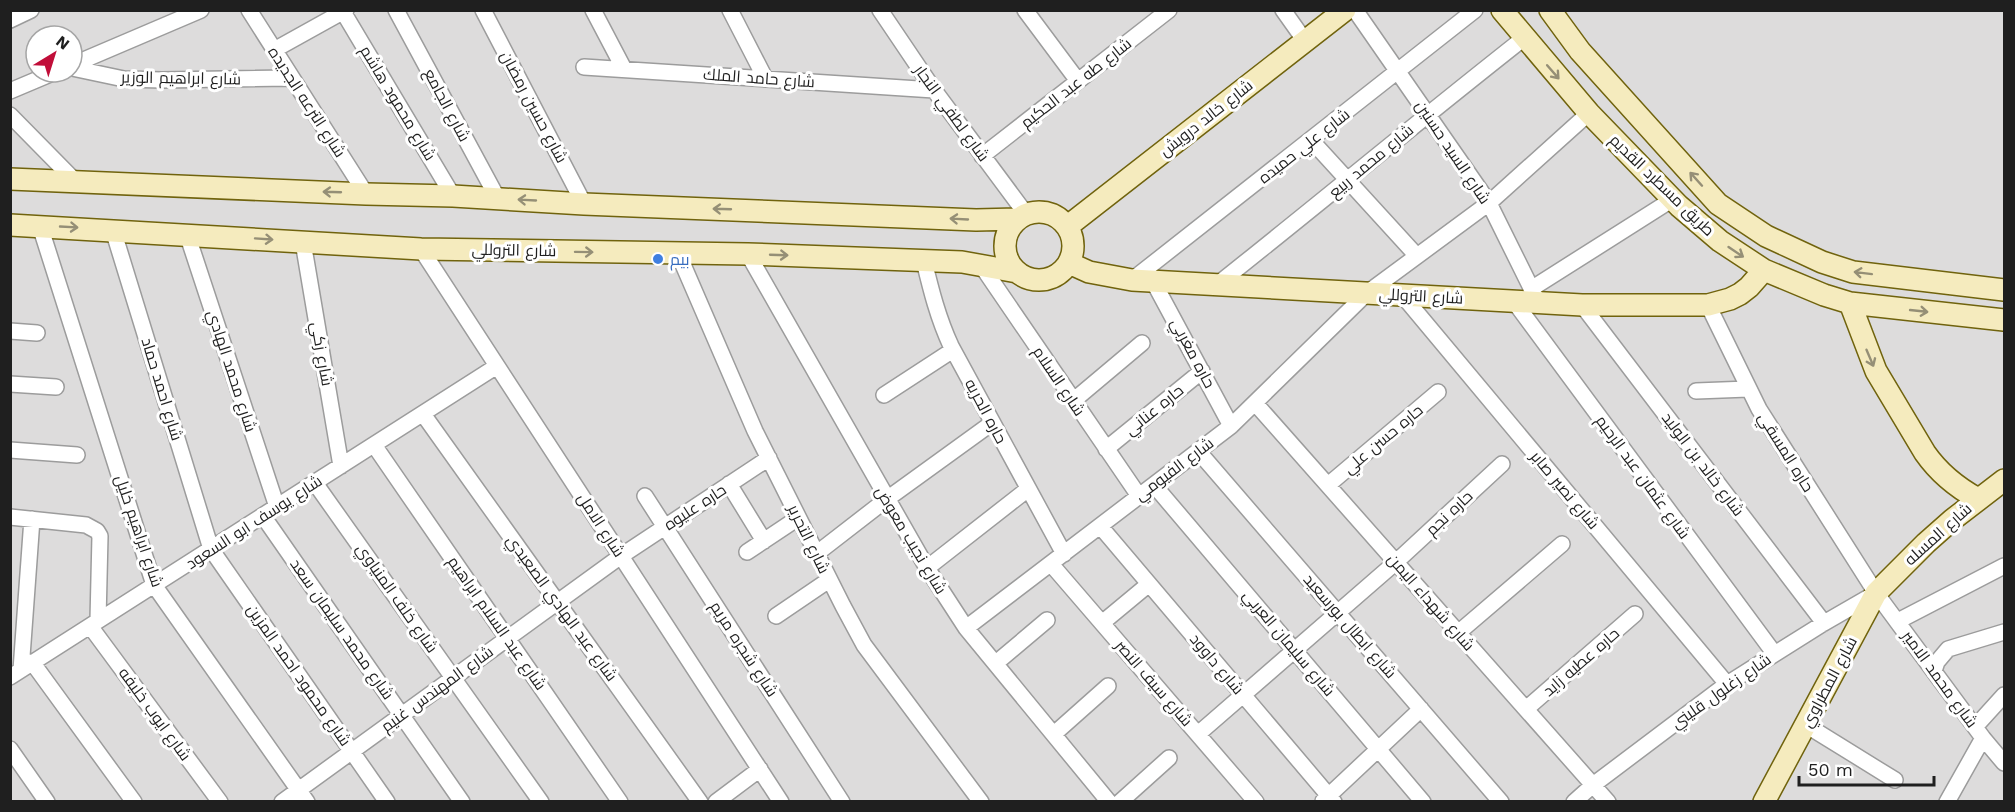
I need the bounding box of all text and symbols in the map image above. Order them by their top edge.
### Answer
north arrow [24,24,84,84]
text: N [52,31,73,54]
street label: شارع طه عبد الحكيم [1017,34,1136,134]
street label: شارع محمود هاشم [354,42,440,165]
street label: شارع الترعه الجديده [263,43,350,162]
street label: شارع حسين رمضان [495,48,571,167]
street label: شارع لطفي النجار [907,60,993,167]
one-way arrow [1546,64,1560,79]
street label: شارع الجامع [418,65,474,146]
street label: شارع حامد الملك [702,65,815,93]
street label: شارع ابراهيم الوزير [120,67,241,91]
street label: شارع خالد درويش [1155,76,1258,162]
street label: شارع السيد حسنين [1410,97,1495,209]
street label: شارع علي حميده [1255,104,1356,191]
street label: شارع محمد ربيع [1325,120,1418,203]
street label: طريق مسطرد القديم [1604,130,1718,241]
one-way arrow [1689,172,1703,187]
one-way arrow [323,187,343,198]
one-way arrow [518,195,538,206]
one-way arrow [712,204,732,215]
one-way arrow [949,214,969,225]
one-way arrow [58,222,78,233]
one-way arrow [253,234,273,245]
street label: شارع التروللي [471,240,556,264]
one-way arrow [574,246,594,257]
one-way arrow [1728,246,1744,258]
place label: بيم [670,250,690,271]
one-way arrow [769,250,789,261]
marker: بيم [651,252,665,266]
one-way arrow [1854,267,1873,278]
street label: شارع التروللي [1378,284,1464,312]
one-way arrow [1909,306,1929,317]
street label: شارع محمد الهادي [200,308,261,436]
street label: حاره مغربي [1163,315,1219,393]
street label: شارع زكي [303,320,337,388]
street label: شارع احمد حماد [135,335,187,443]
street label: شارع السلام [1027,343,1089,420]
one-way arrow [1865,348,1876,367]
street label: حاره الحريه [961,375,1011,447]
street label: حاره عناني [1121,381,1190,442]
street label: حاره حسن علي [1339,400,1429,481]
street label: شارع خالد بن الوليد [1656,408,1748,521]
street label: حاره المسقي [1751,409,1818,497]
street label: شارع عثمان عبد الرحيم [1590,412,1694,544]
street label: شارع الفيومي [1131,433,1220,508]
street label: شارع نصير صابر [1525,446,1603,534]
street label: شارع يوسف ابو السعود [182,471,327,575]
street label: شارع ابراهيم خليل [109,472,167,590]
street label: حاره عليوه [660,480,730,534]
street label: شارع نجيب معوض [870,483,951,598]
street label: حاره نجم [1422,487,1478,541]
street label: شارع الامل [572,489,629,562]
street label: شارع المسله [1900,499,1977,571]
street label: شارع التحرير [782,500,834,578]
street label: شارع عبد الهادي الصعيدي [499,531,621,687]
street label: شارع خلف المنياوي [349,540,442,659]
street label: شارع شهداء اليمن [1382,549,1478,656]
street label: شارع عبد السلام ابراهيم [442,552,550,695]
street label: شارع محمد سليمان سعد [285,555,398,704]
street label: شارع ابطال بورسعيد [1298,570,1401,683]
street label: شارع سليمان العربي [1236,586,1339,703]
street label: شارع شجره مريم [704,598,782,701]
street label: شارع محمود احمد المزين [241,600,355,751]
street label: حاره عطيه زايد [1539,624,1623,700]
street label: شارع محمد الامير [1896,626,1982,733]
street label: شارع داوود [1185,630,1248,700]
street label: شارع المطراوي [1797,633,1864,733]
street label: شارع سيف النصر [1109,635,1197,731]
street label: شارع المهندس غنيم [377,642,498,738]
street label: شارع زغلول قليني [1667,650,1777,736]
street label: شارع ايوب خليفه [113,664,195,765]
scale bar [1799,749,1934,787]
text: 50 m [1808,759,1853,780]

